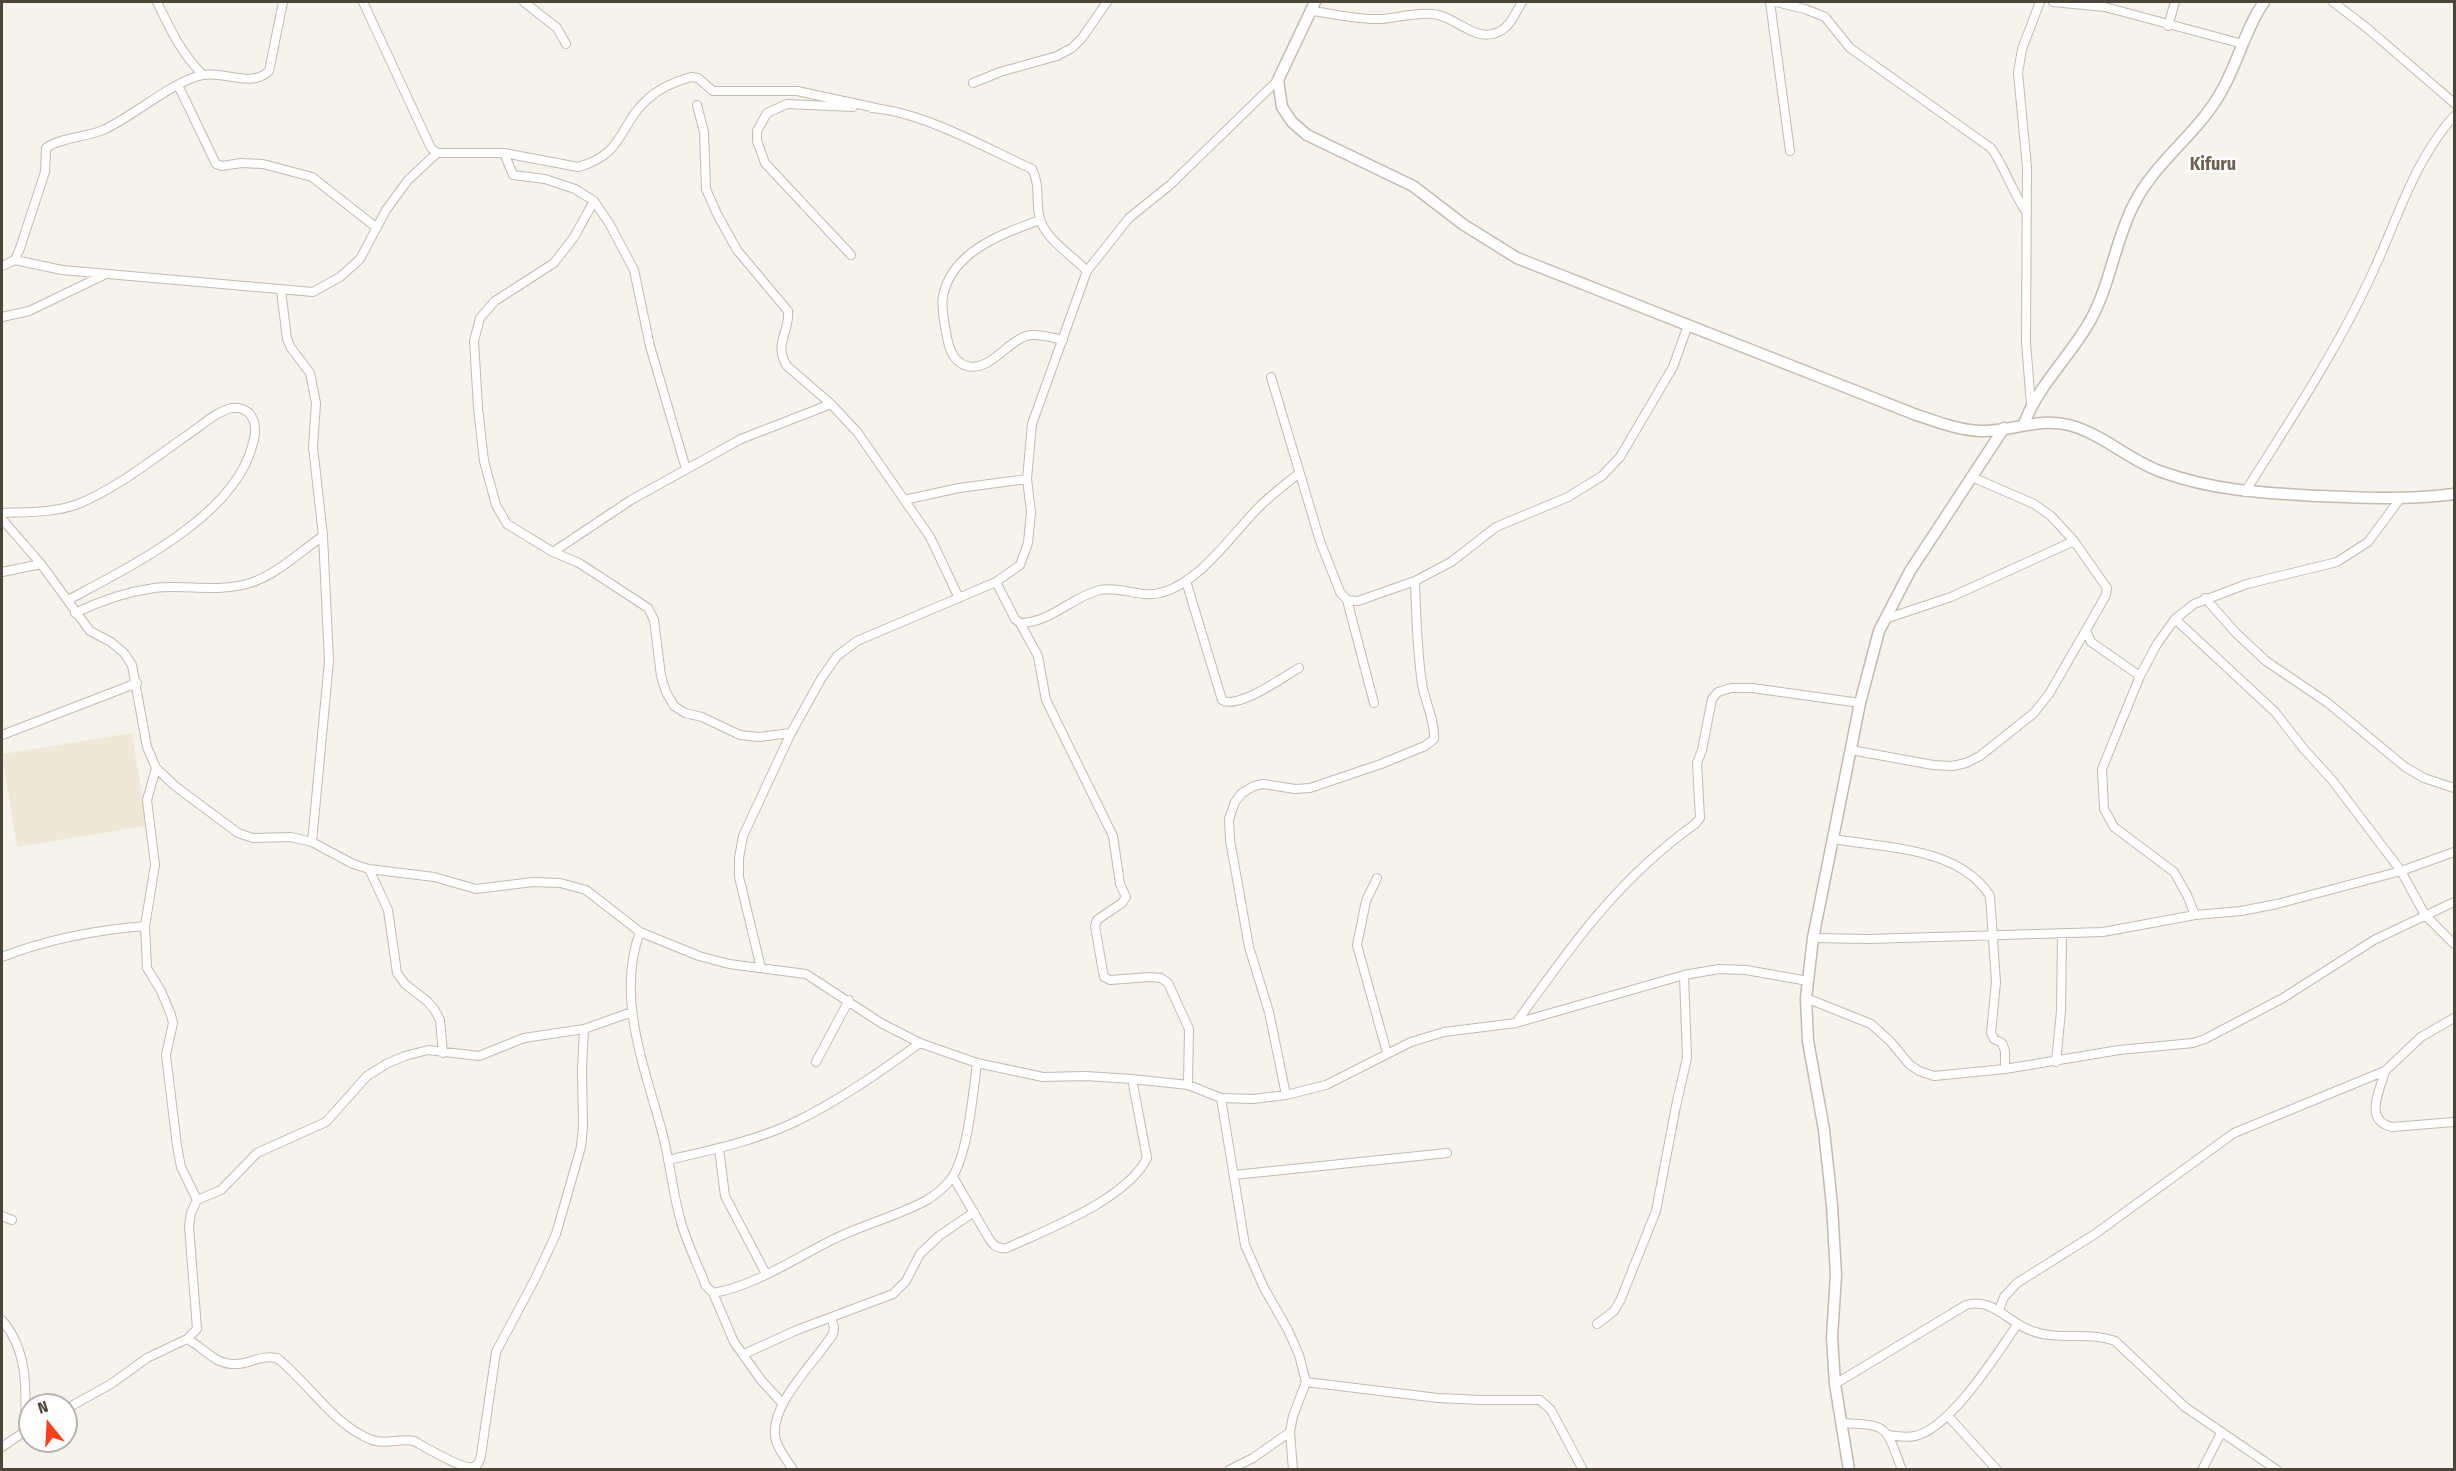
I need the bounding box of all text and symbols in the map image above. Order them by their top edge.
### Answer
district label: Kifuru [2190,154,2236,176]
north arrow [18,1393,78,1453]
text: N [35,1397,50,1418]

